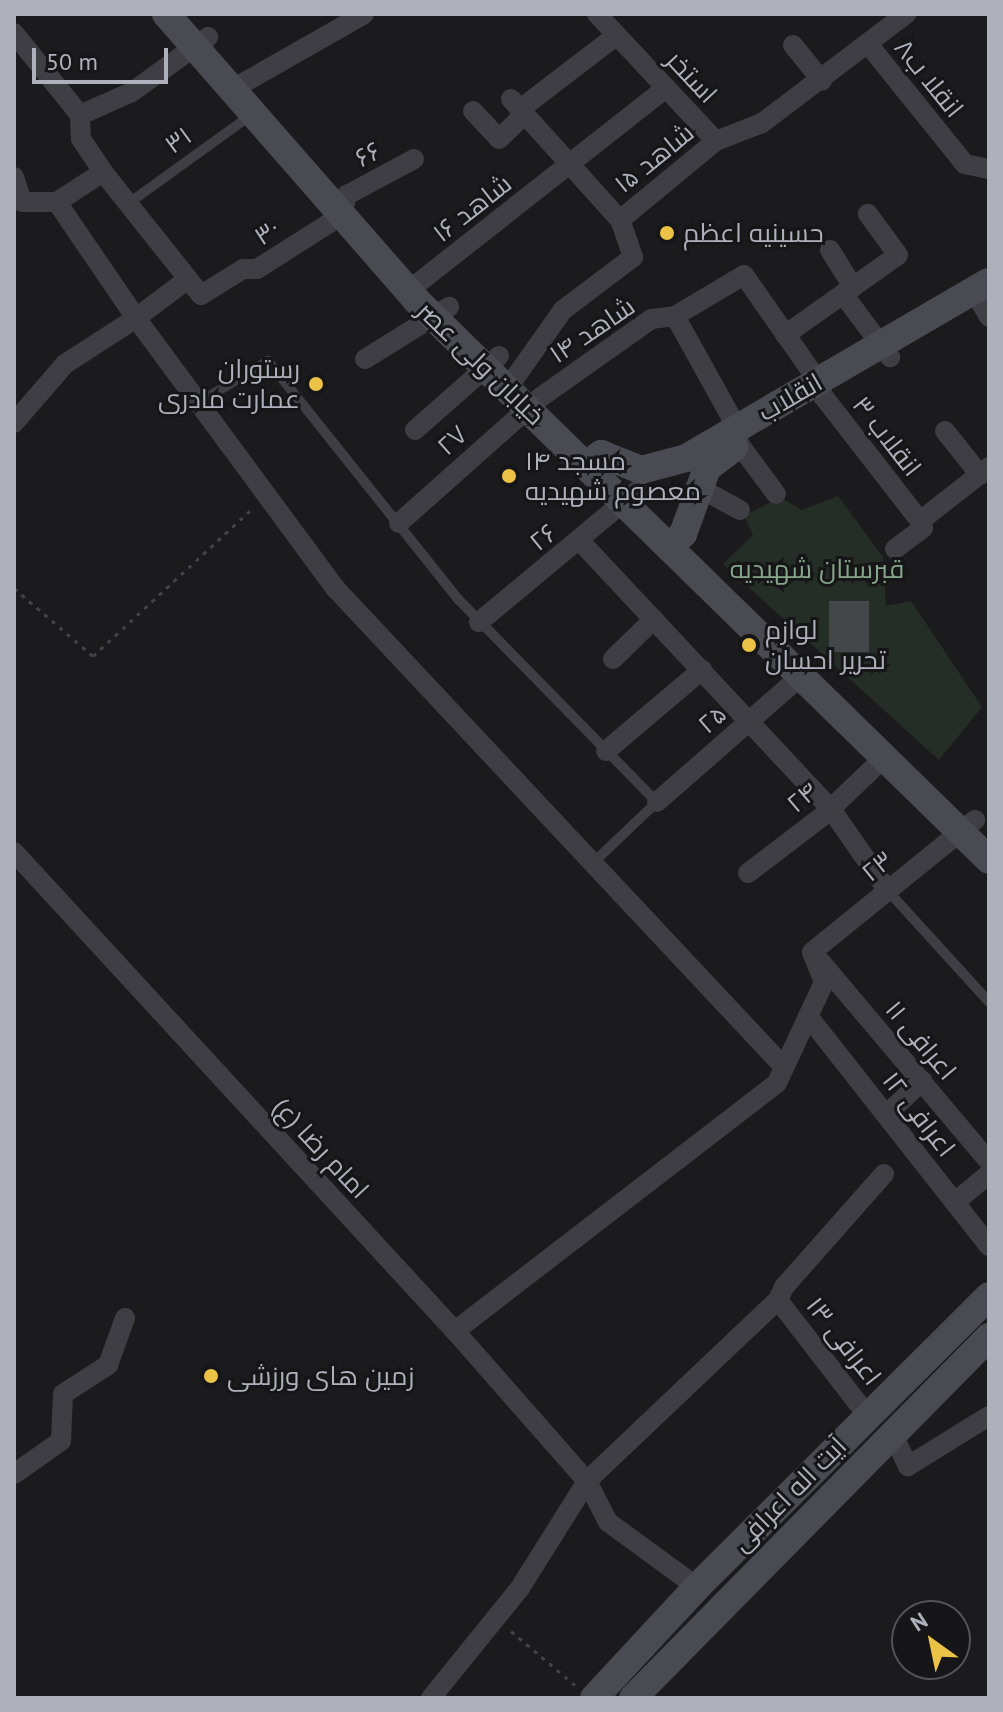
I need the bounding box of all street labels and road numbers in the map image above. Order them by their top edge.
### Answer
street label: انقلا ب۸ [888,33,970,123]
street label: استخر [660,45,724,109]
street label: شاهد ۱۵ [608,117,700,199]
street label: ۳۱ [158,120,198,160]
street label: ۶۶ [350,134,386,174]
street label: شاهد ۱۶ [426,168,518,248]
street label: ۳۰ [248,212,286,252]
street label: شاهد ۱۴ [543,290,641,370]
street label: خیابان ولی عصر [411,295,551,431]
street label: انقلاب [753,366,827,428]
street label: انقلاب ۳ [846,390,928,482]
street label: ۲۷ [430,418,474,462]
street label: ۲۶ [523,517,563,557]
street label: ۲۵ [691,698,733,740]
street label: ۲۴ [780,775,824,819]
street label: ۲۳ [855,844,899,888]
street label: اعرافی ۱۱ [879,994,963,1086]
street label: اعرافی ۱۲ [876,1065,962,1163]
street label: امام رضا (ع) [267,1091,375,1205]
street label: اعرافی ۱۳ [800,1291,888,1391]
street label: آیت اله اعرافی [725,1430,853,1558]

